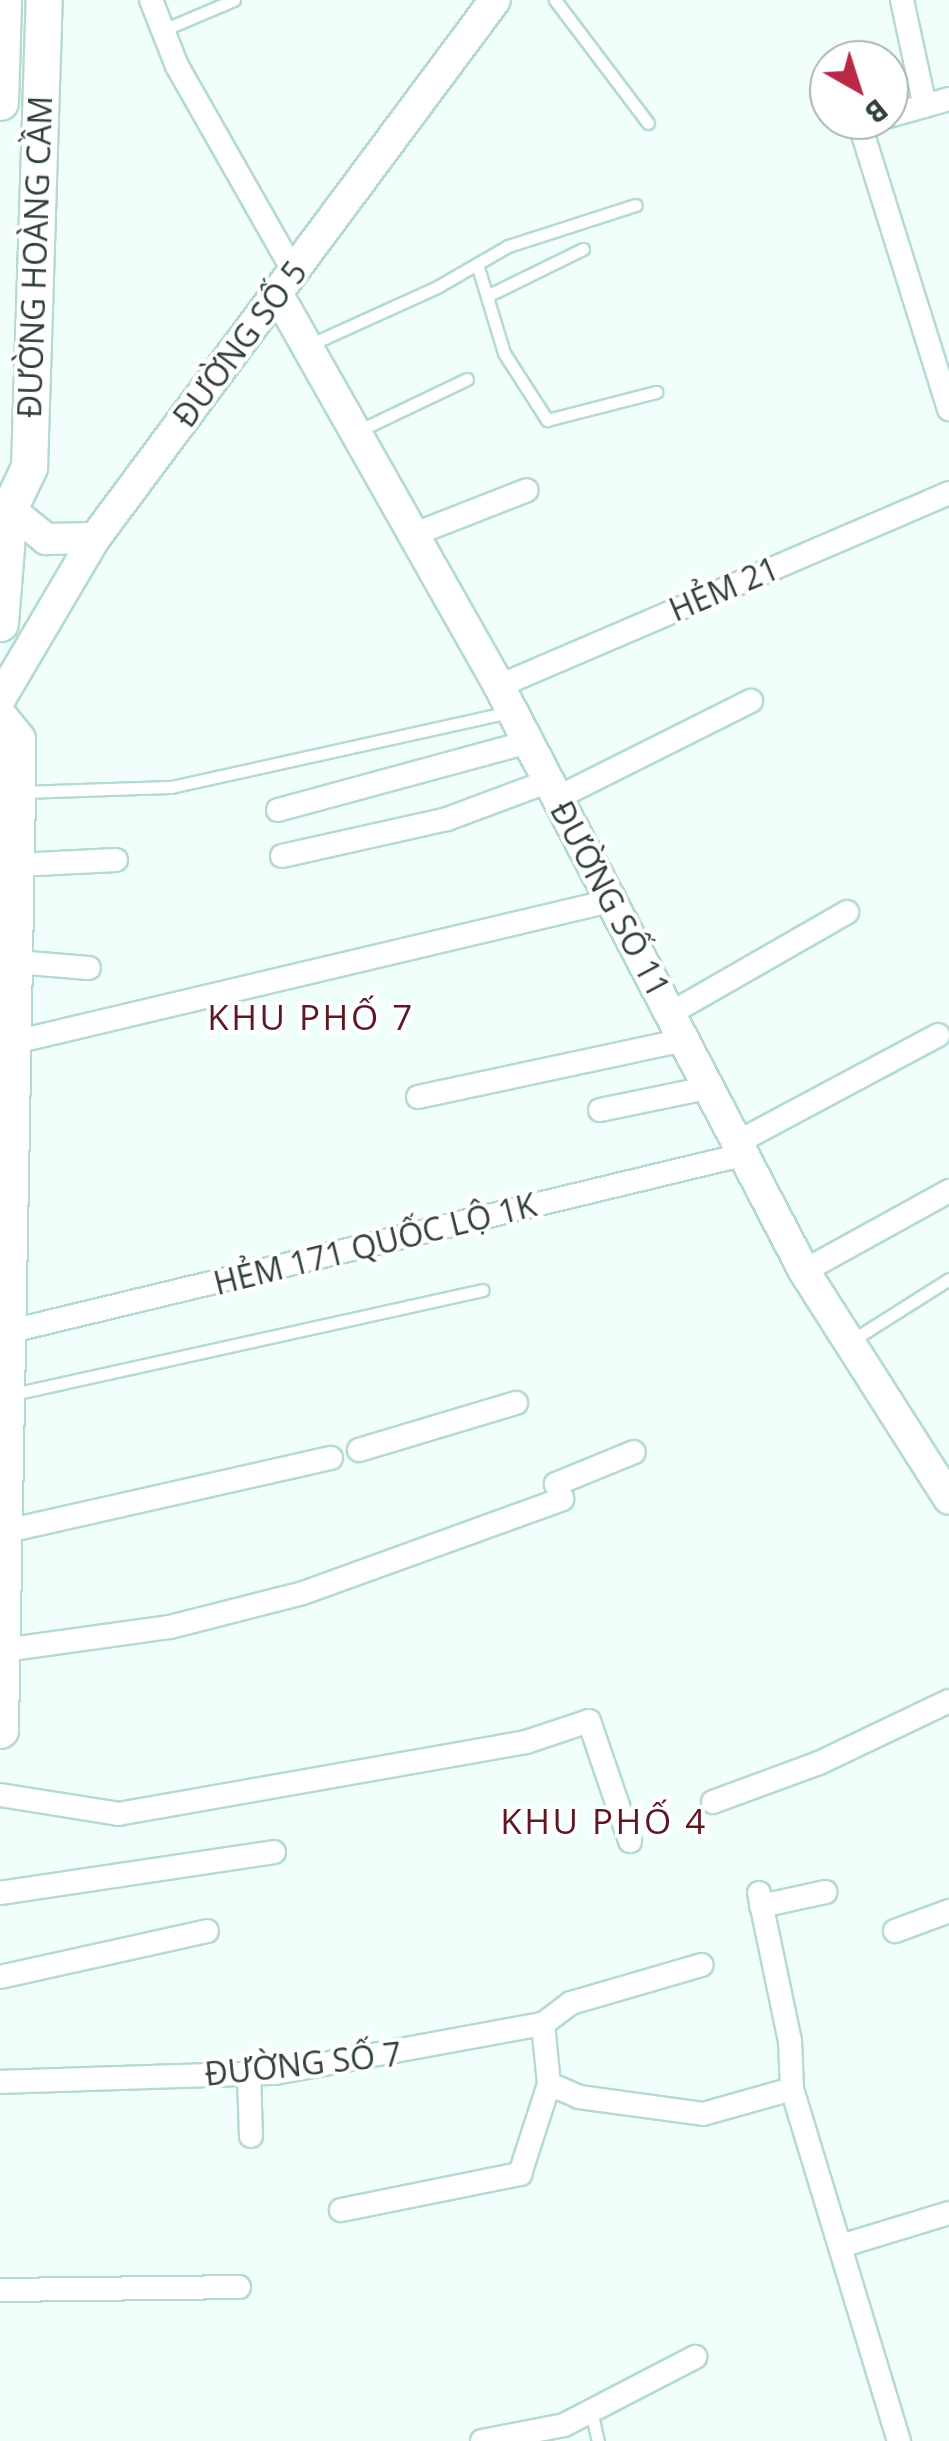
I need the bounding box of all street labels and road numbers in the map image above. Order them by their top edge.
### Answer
street label: ĐƯỜNG HOÀNG CẦM [10,95,60,419]
street label: ĐƯỜNG SỐ 5 [165,254,315,434]
street label: HẺM 21 [664,549,784,629]
street label: ĐƯỜNG SỐ 11 [542,795,678,1003]
street label: HẺM 171 QUỐC LỘ 1K [210,1185,540,1303]
street label: ĐƯỜNG SỐ 7 [203,2035,403,2093]

